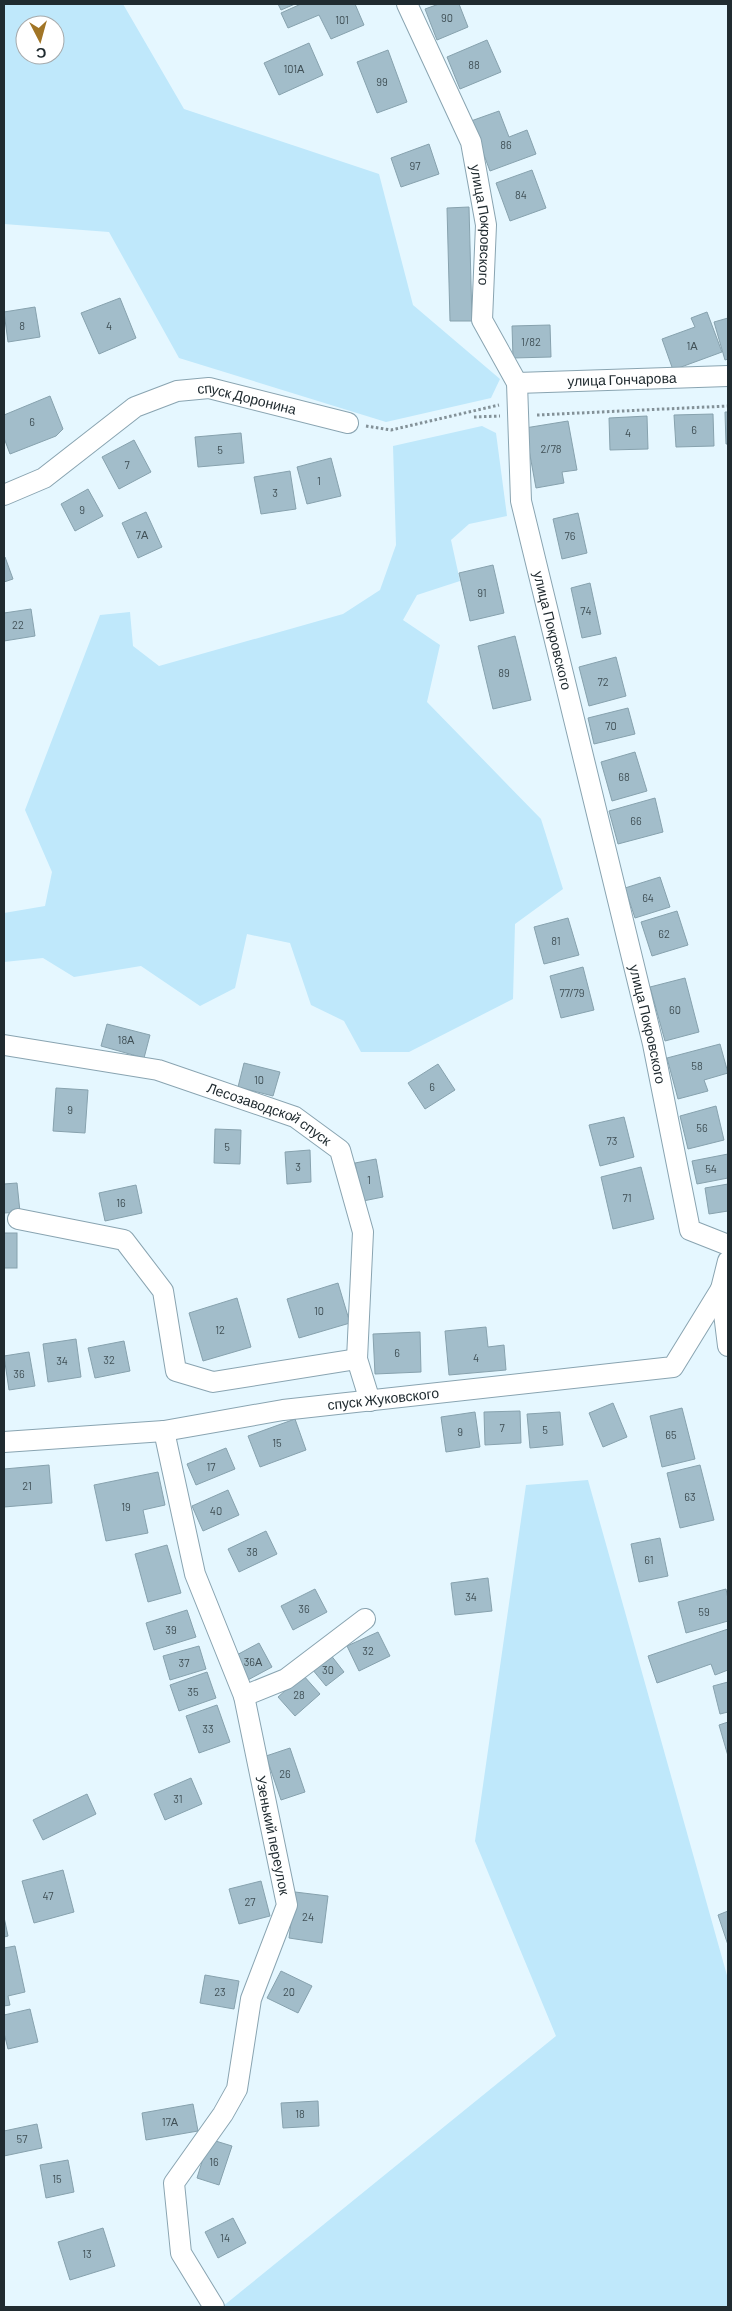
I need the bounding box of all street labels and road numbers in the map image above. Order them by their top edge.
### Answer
street label: улица Покровского [467,163,495,286]
street label: улица Гончарова [567,369,677,389]
street label: спуск Доронина [196,379,298,418]
street label: улица Покровского [530,569,576,692]
street label: улица Покровского [626,963,670,1085]
street label: Лесозаводской спуск [205,1078,336,1149]
street label: спуск Жуковского [326,1384,440,1413]
street label: Узенький переулок [253,1774,294,1897]

